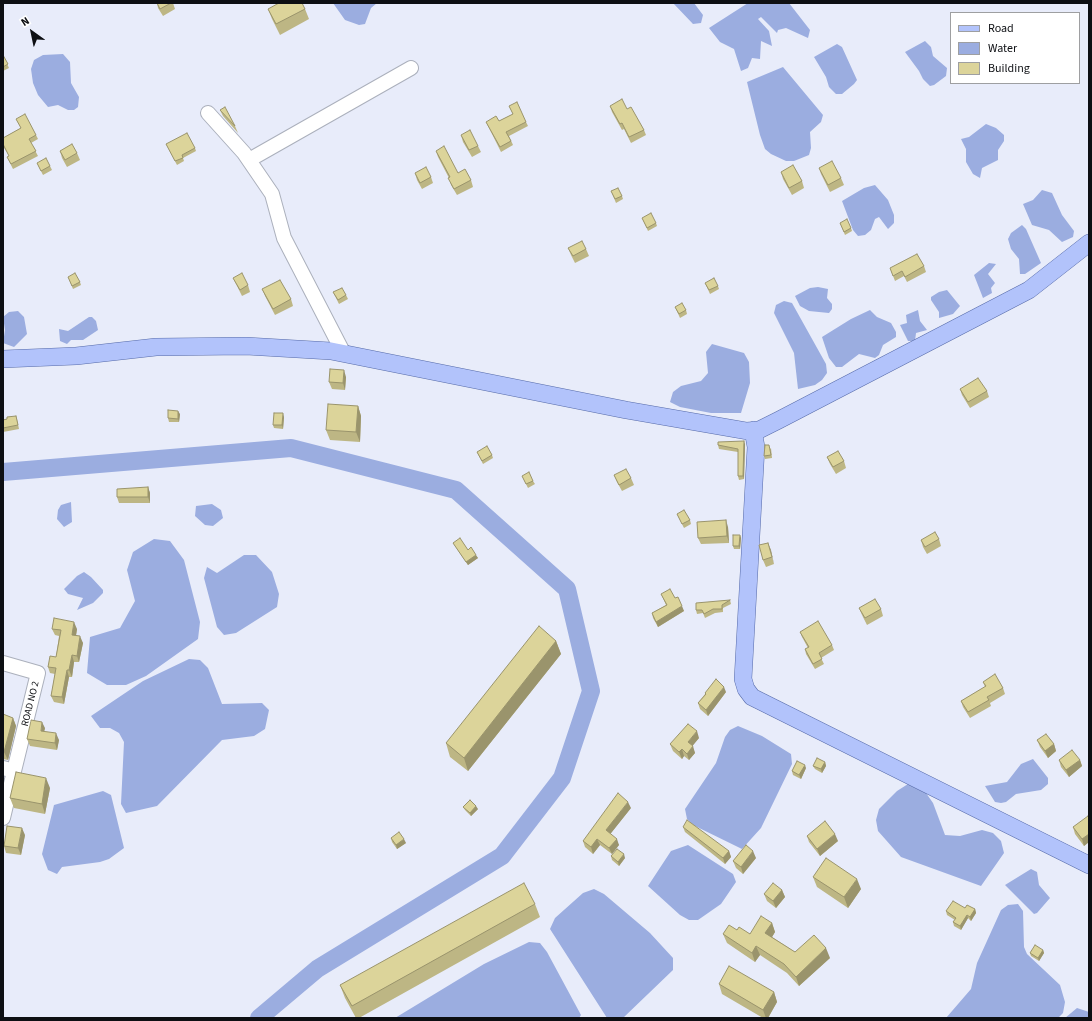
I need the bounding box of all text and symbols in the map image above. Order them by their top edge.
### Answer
north arrow [12,12,52,52]
legend [950,12,1080,84]
text: N [18,13,32,30]
text: Road [988,20,1014,37]
text: Water [988,40,1017,57]
text: Building [988,60,1030,77]
street label: ROAD NO 2 [20,680,42,728]

